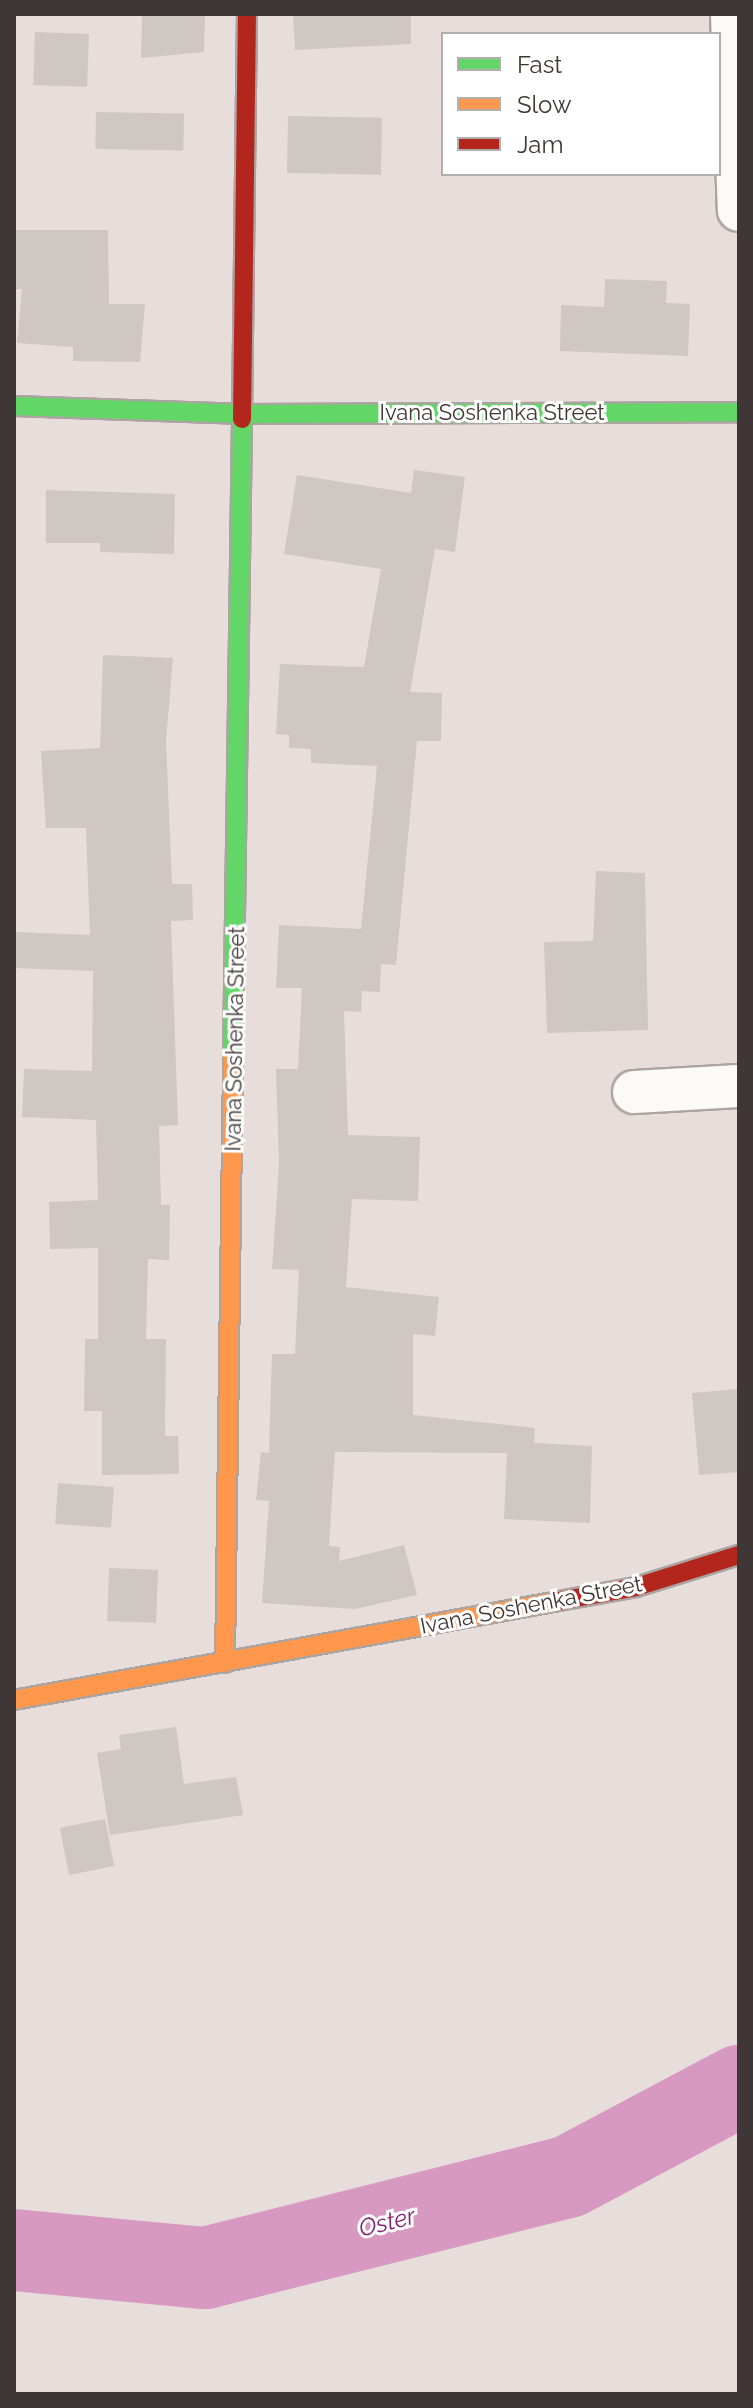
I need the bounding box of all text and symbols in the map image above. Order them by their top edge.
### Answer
legend [441,32,721,176]
text: Fast [517,50,562,79]
text: Slow [517,90,571,119]
text: Jam [517,130,563,159]
street label: Ivana Soshenka Street [379,400,605,426]
street label: Ivana Soshenka Street [220,926,250,1152]
street label: Ivana Soshenka Street [418,1571,644,1639]
water label: Oster [356,2201,418,2243]

